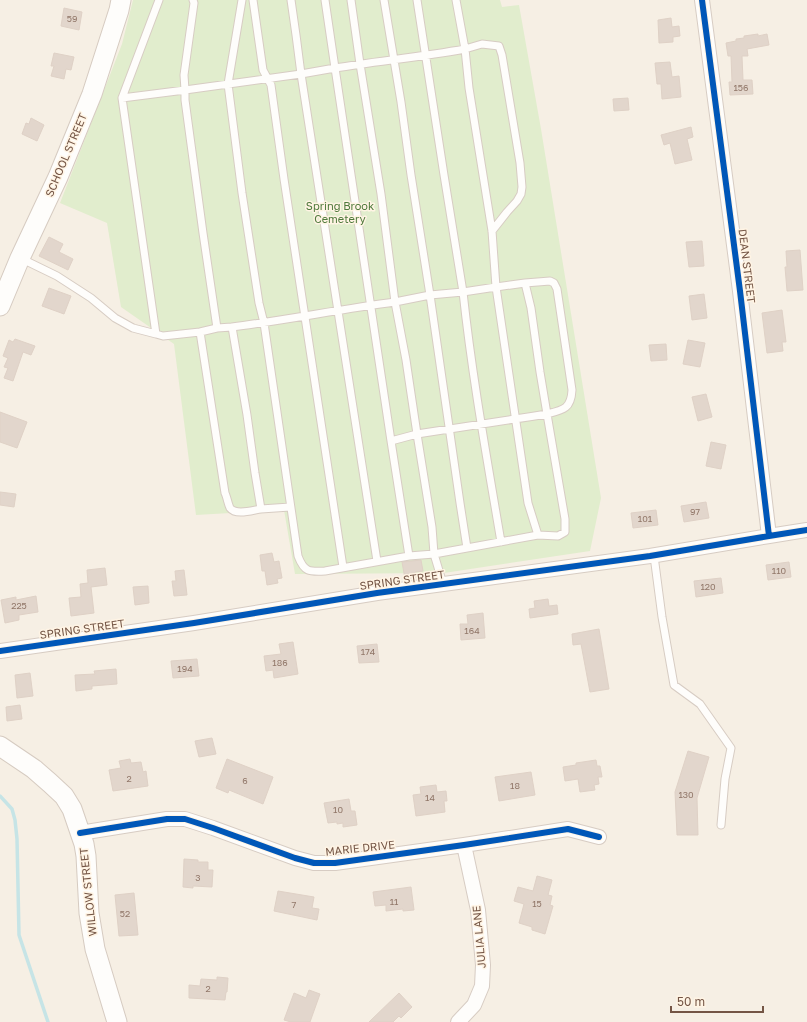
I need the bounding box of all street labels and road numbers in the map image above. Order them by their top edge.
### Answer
street label: SCHOOL STREET [42,111,89,199]
street label: DEAN STREET [737,228,759,304]
street label: SPRING STREET [359,567,445,592]
street label: SPRING STREET [39,616,125,641]
street label: MARIE DRIVE [324,837,396,858]
street label: WILLOW STREET [76,847,99,937]
street label: JULIA LANE [469,905,488,969]

